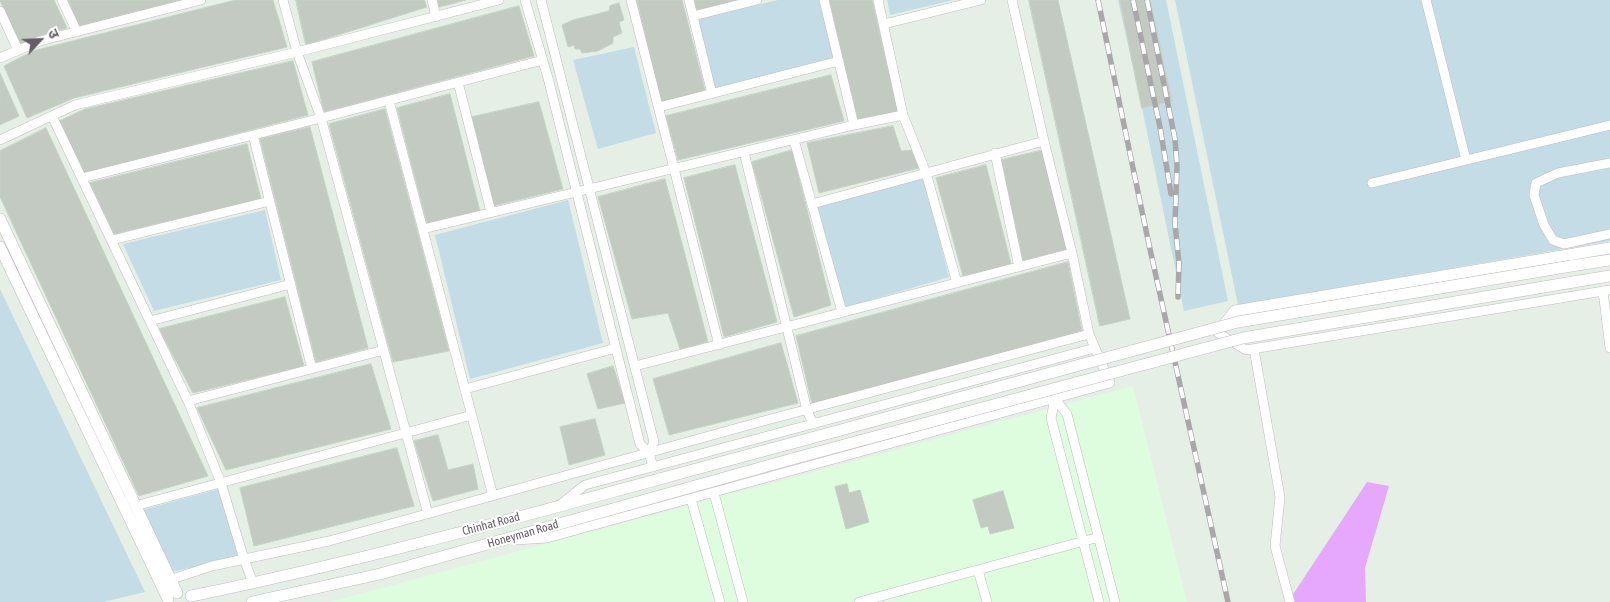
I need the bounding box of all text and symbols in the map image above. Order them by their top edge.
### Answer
north arrow [15,15,65,65]
text: उ [45,27,63,41]
street label: Chinhat Road [461,509,521,539]
street label: Honeyman Road [486,517,560,551]

